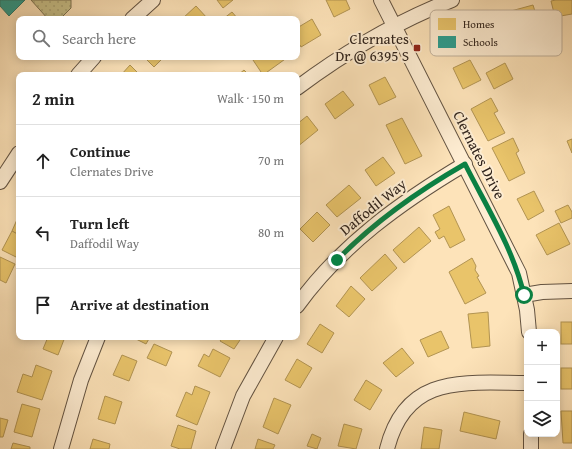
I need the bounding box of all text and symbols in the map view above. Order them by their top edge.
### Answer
legend [430,10,562,56]
search box [16,16,300,60]
text: Homes [463,16,494,32]
icon: search [30,27,52,49]
text: Search here [62,28,136,49]
place label: Clernates Dr @ 6395 S [335,28,409,66]
text: Schools [463,34,498,50]
marker: Clernates Dr @ 6395 S [412,43,422,53]
text: 2 min [32,86,74,111]
text: Walk · 150 m [217,89,284,108]
street label: Clernates Drive [448,107,511,202]
text: Continue [70,141,131,162]
icon: ahead [32,150,54,172]
text: 70 m [258,151,284,170]
text: Clernates Drive [70,162,154,181]
street label: Daffodil Way [335,173,411,240]
text: Turn left [70,213,129,234]
icon: left [32,222,54,244]
text: 80 m [258,223,284,242]
text: Daffodil Way [70,234,139,253]
route end [328,251,346,269]
route start [515,286,533,304]
icon: arrive [32,294,54,316]
text: Arrive at destination [70,294,209,315]
map controls [524,329,560,437]
button: + [524,329,560,365]
button: − [524,365,560,401]
button: layers [524,401,560,437]

